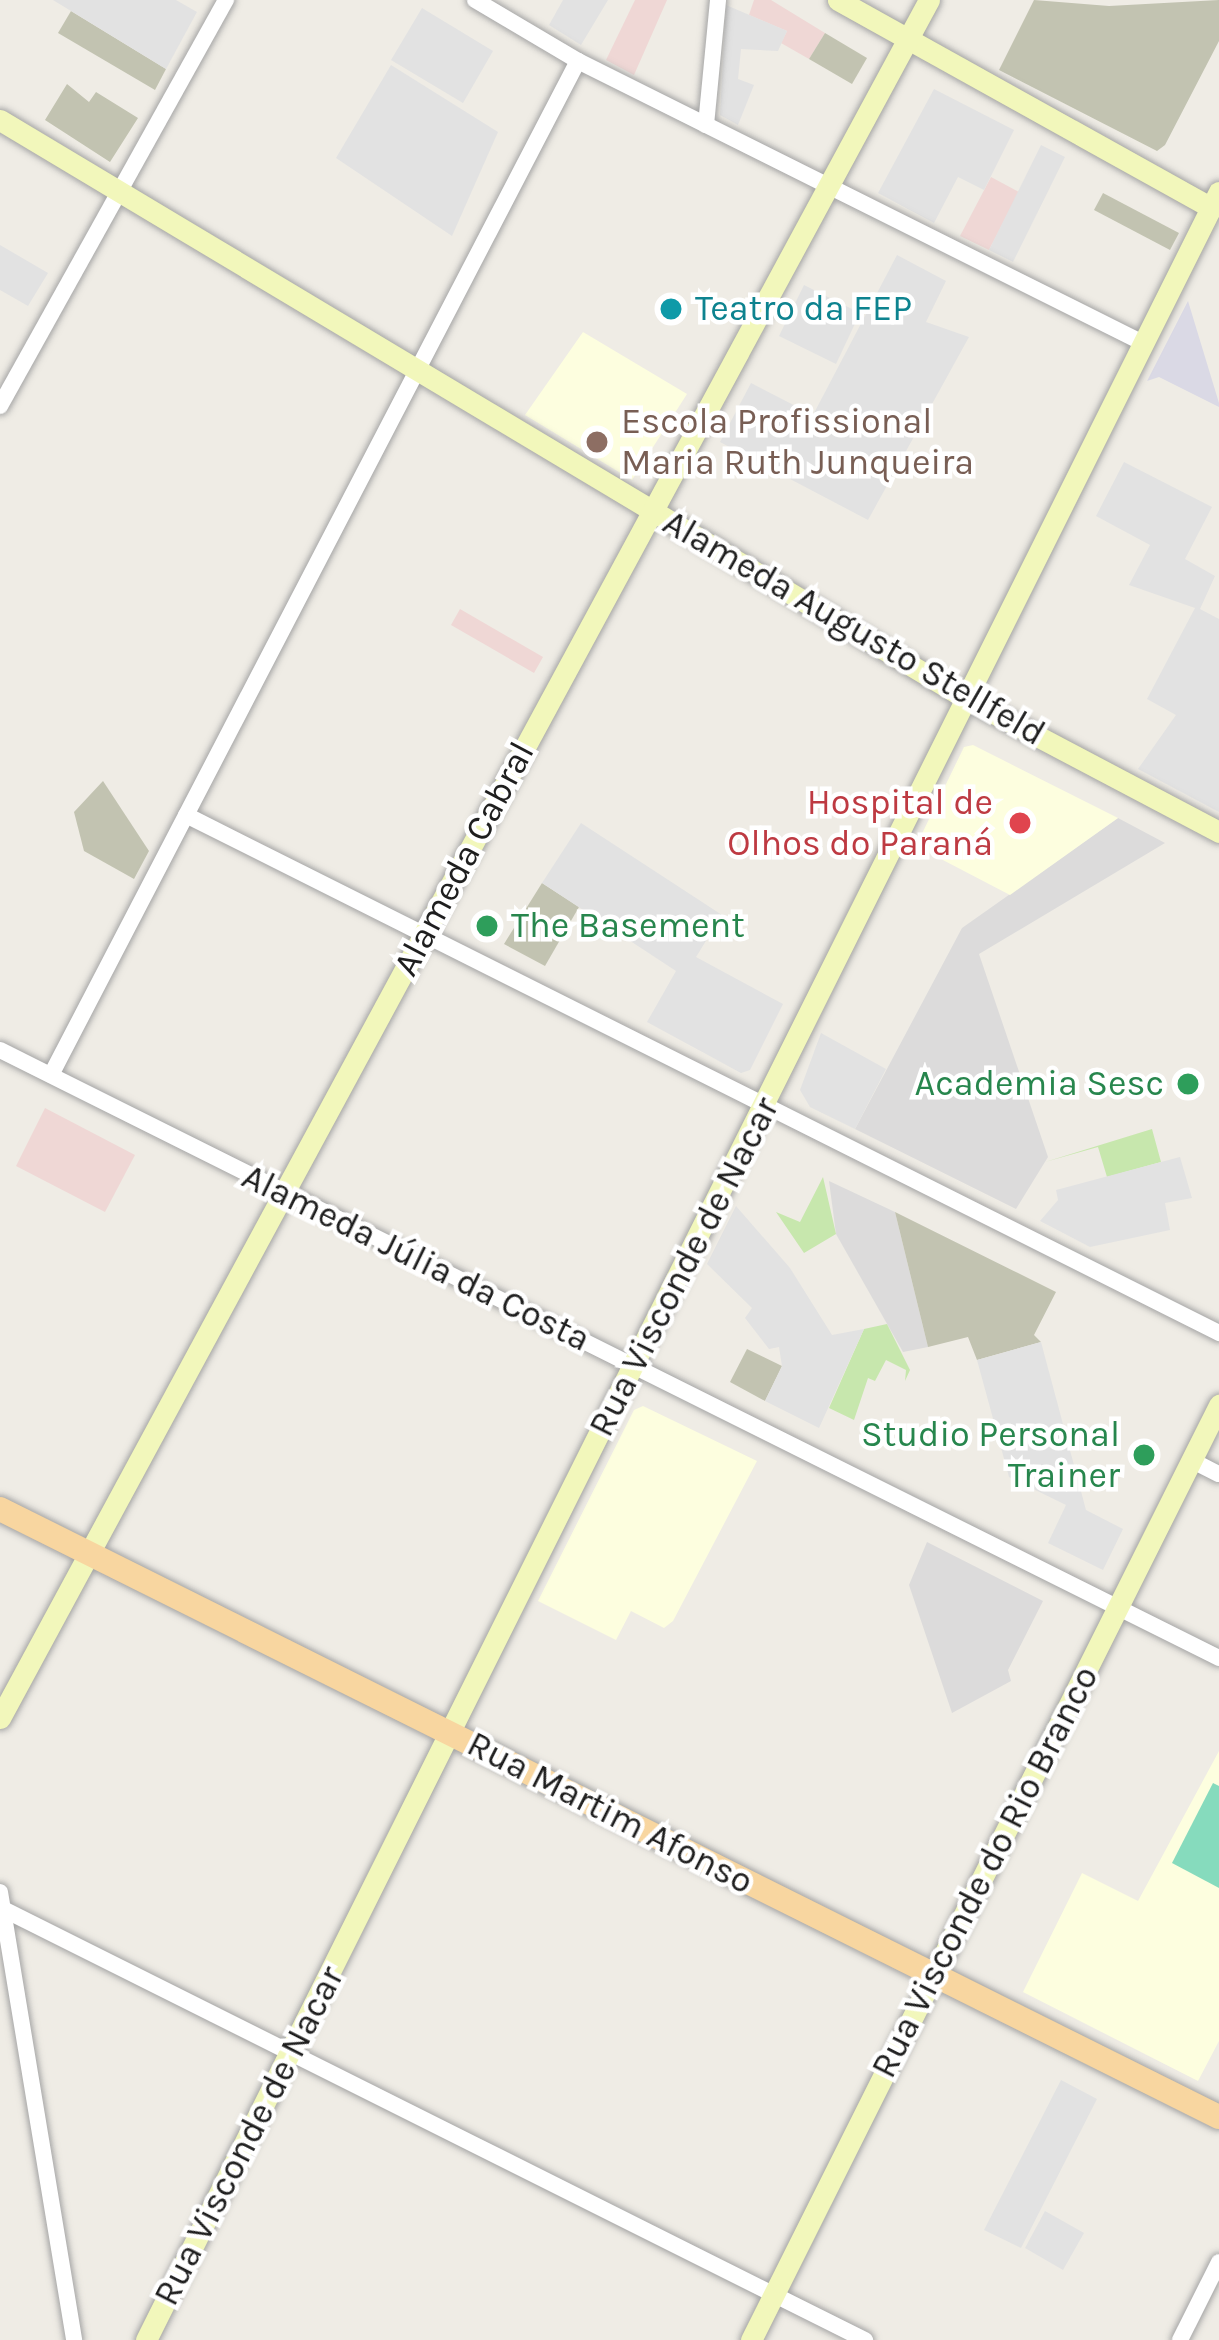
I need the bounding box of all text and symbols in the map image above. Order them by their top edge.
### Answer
place label: Teatro da FEP [695,287,912,331]
marker: Teatro da FEP [658,296,684,322]
place label: Escola Profissional Maria Ruth Junqueira [621,399,974,484]
marker: Escola Profissional Maria Ruth Junqueira [584,429,610,455]
street label: Alameda Augusto Stellfeld [655,501,1053,755]
street label: Alameda Cabral [384,735,544,983]
place label: Hospital de Olhos do Paraná [727,780,993,865]
marker: Hospital de Olhos do Paraná [1004,807,1036,839]
place label: The Basement [511,904,745,948]
marker: The Basement [474,913,500,939]
place label: Academia Sesc [915,1062,1164,1106]
marker: Academia Sesc [1175,1071,1201,1097]
street label: Rua Visconde de Nacar [580,1090,788,1444]
street label: Alameda Júlia da Costa [235,1155,597,1361]
place label: Studio Personal Trainer [861,1412,1120,1497]
marker: Studio Personal Trainer [1131,1442,1157,1468]
street label: Rua Visconde do Rio Branco [862,1659,1108,2085]
street label: Rua Martim Afonso [460,1722,760,1904]
street label: Rua Visconde de Nacar [145,1959,353,2313]

